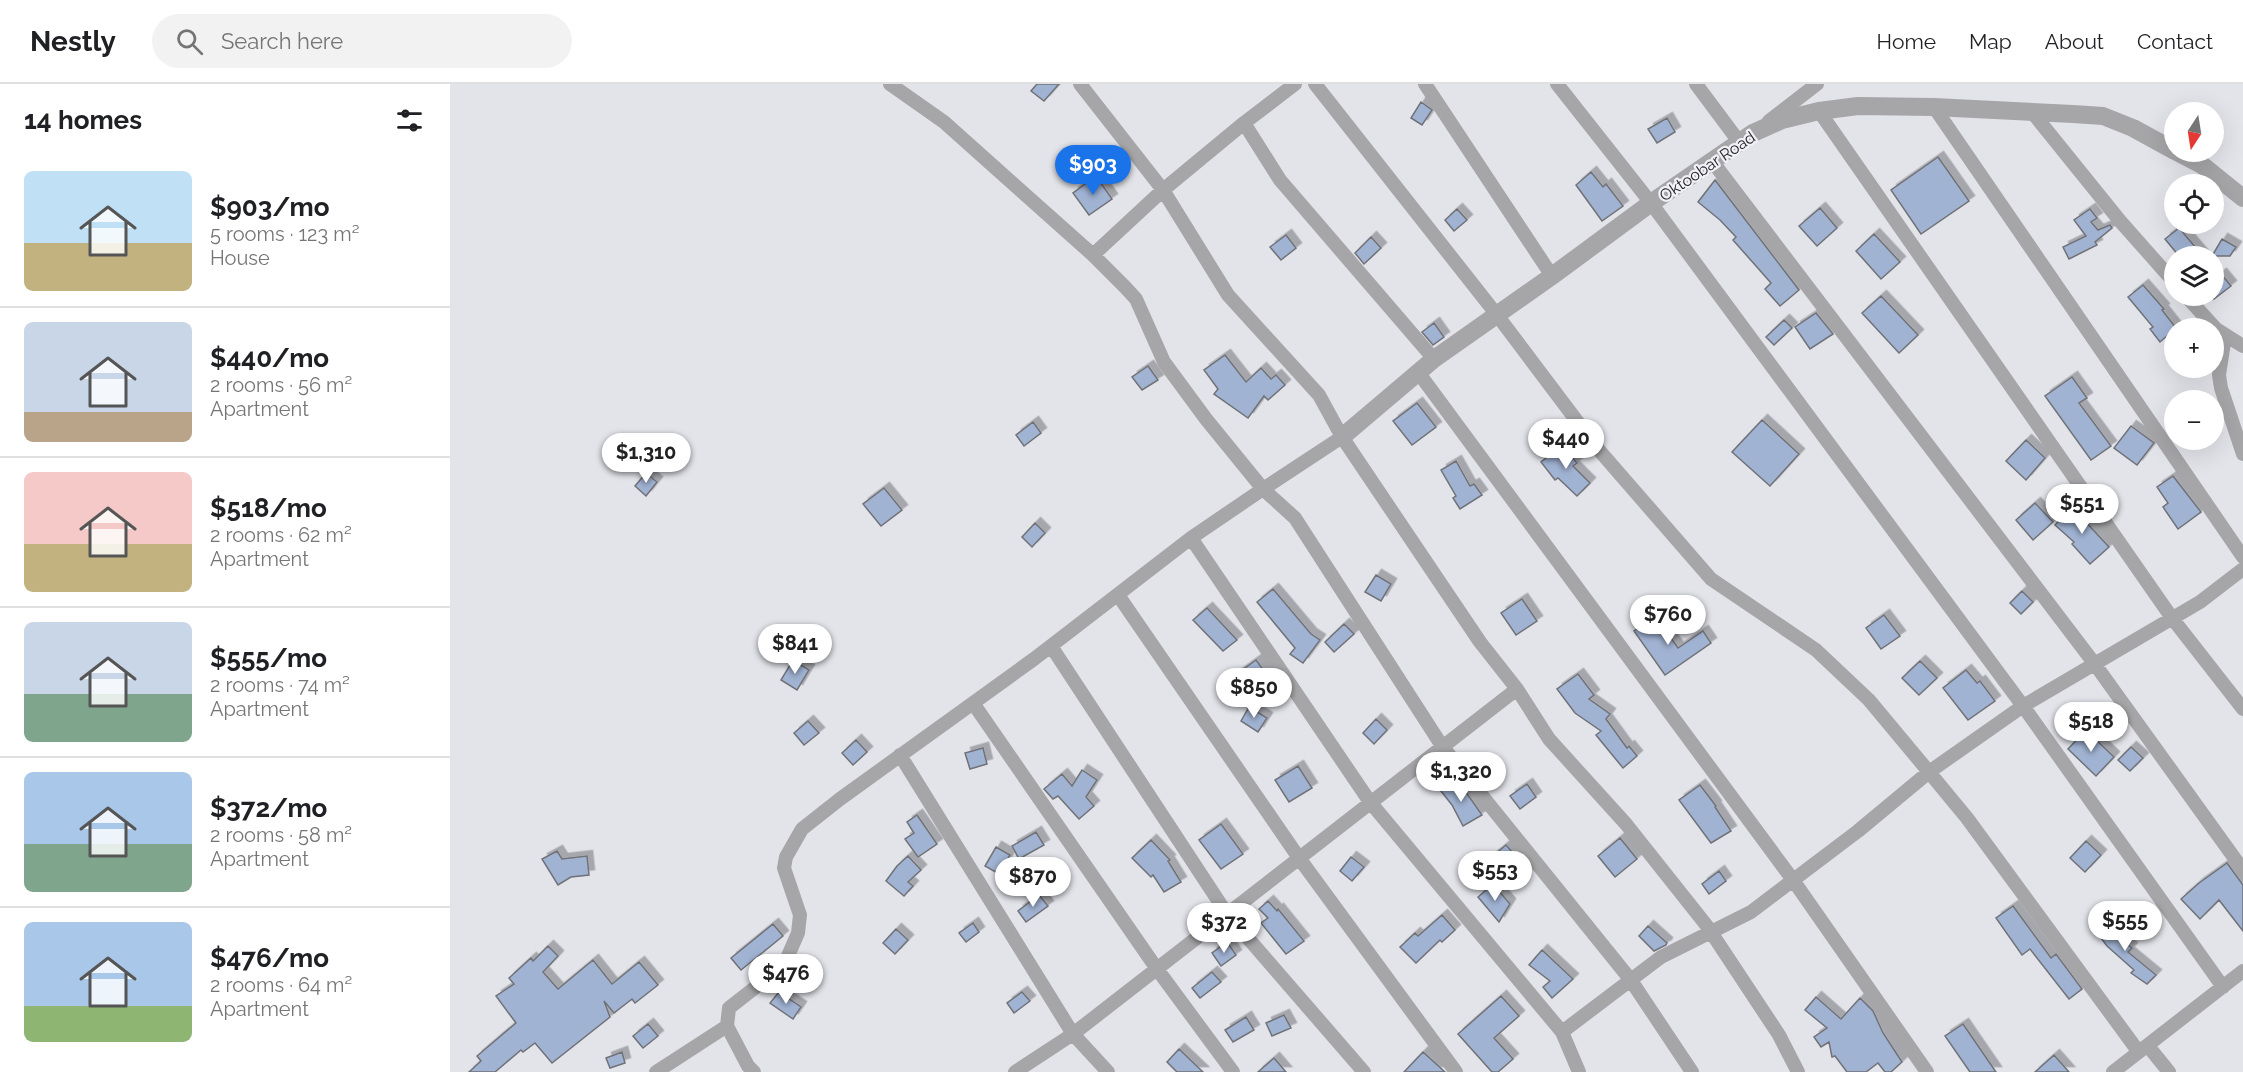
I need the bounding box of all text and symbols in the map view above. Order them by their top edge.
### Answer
search box [152,14,572,68]
text: Nestly [30,25,116,58]
icon: search [173,25,206,58]
text: Search here [221,28,343,54]
text: Home [1877,29,1936,54]
text: Map [1969,29,2012,54]
text: About [2045,29,2104,54]
text: Contact [2137,29,2213,54]
north arrow [2164,102,2224,162]
map controls [2164,102,2224,450]
icon: filters [393,104,426,137]
text: 14 homes [24,105,142,135]
street label: Oktoobar Road [1656,127,1759,205]
pin: $903 [1057,145,1129,196]
text: $903 [1069,152,1117,176]
button: locate [2164,174,2224,234]
text: $903/mo [210,192,330,222]
icon: home [72,195,144,267]
text: 5 rooms · 123 m² [210,222,359,246]
text: House [210,246,270,270]
button: layers [2164,246,2224,306]
button: + [2164,318,2224,378]
text: $440/mo [210,343,329,373]
icon: home [72,346,144,418]
text: 2 rooms · 56 m² [210,373,352,397]
button: − [2164,390,2224,450]
text: Apartment [210,397,309,421]
pin: $440 [1530,419,1602,470]
text: $440 [1542,426,1590,450]
pin: $1,310 [597,433,695,484]
text: $1,310 [616,440,676,464]
pin: $551 [2046,484,2118,535]
text: $551 [2060,491,2104,515]
text: $518/mo [210,493,327,523]
icon: home [72,496,144,568]
text: 2 rooms · 62 m² [210,523,352,547]
text: Apartment [210,547,309,571]
pin: $760 [1632,595,1704,646]
text: $760 [1644,602,1692,626]
pin: $841 [759,624,831,675]
text: $841 [772,631,818,655]
text: $555/mo [210,643,327,673]
icon: home [72,646,144,718]
pin: $850 [1218,668,1290,719]
text: 2 rooms · 74 m² [210,673,350,697]
text: $850 [1230,675,1278,699]
text: Apartment [210,697,309,721]
pin: $518 [2055,702,2127,753]
text: $518 [2068,709,2114,733]
pin: $1,320 [1412,752,1510,803]
text: $1,320 [1430,759,1492,783]
text: $372/mo [210,793,327,823]
icon: home [72,796,144,868]
text: 2 rooms · 58 m² [210,823,352,847]
text: Apartment [210,847,309,871]
pin: $553 [1459,851,1531,902]
pin: $870 [997,857,1069,908]
text: $553 [1472,858,1518,882]
text: $870 [1009,864,1057,888]
pin: $555 [2089,901,2161,952]
pin: $372 [1188,903,1260,954]
text: $555 [2102,908,2148,932]
text: $372 [1201,910,1247,934]
text: $476/mo [210,943,329,973]
icon: home [72,946,144,1018]
pin: $476 [750,954,822,1005]
text: $476 [762,961,810,985]
text: 2 rooms · 64 m² [210,973,352,997]
text: Apartment [210,997,309,1021]

